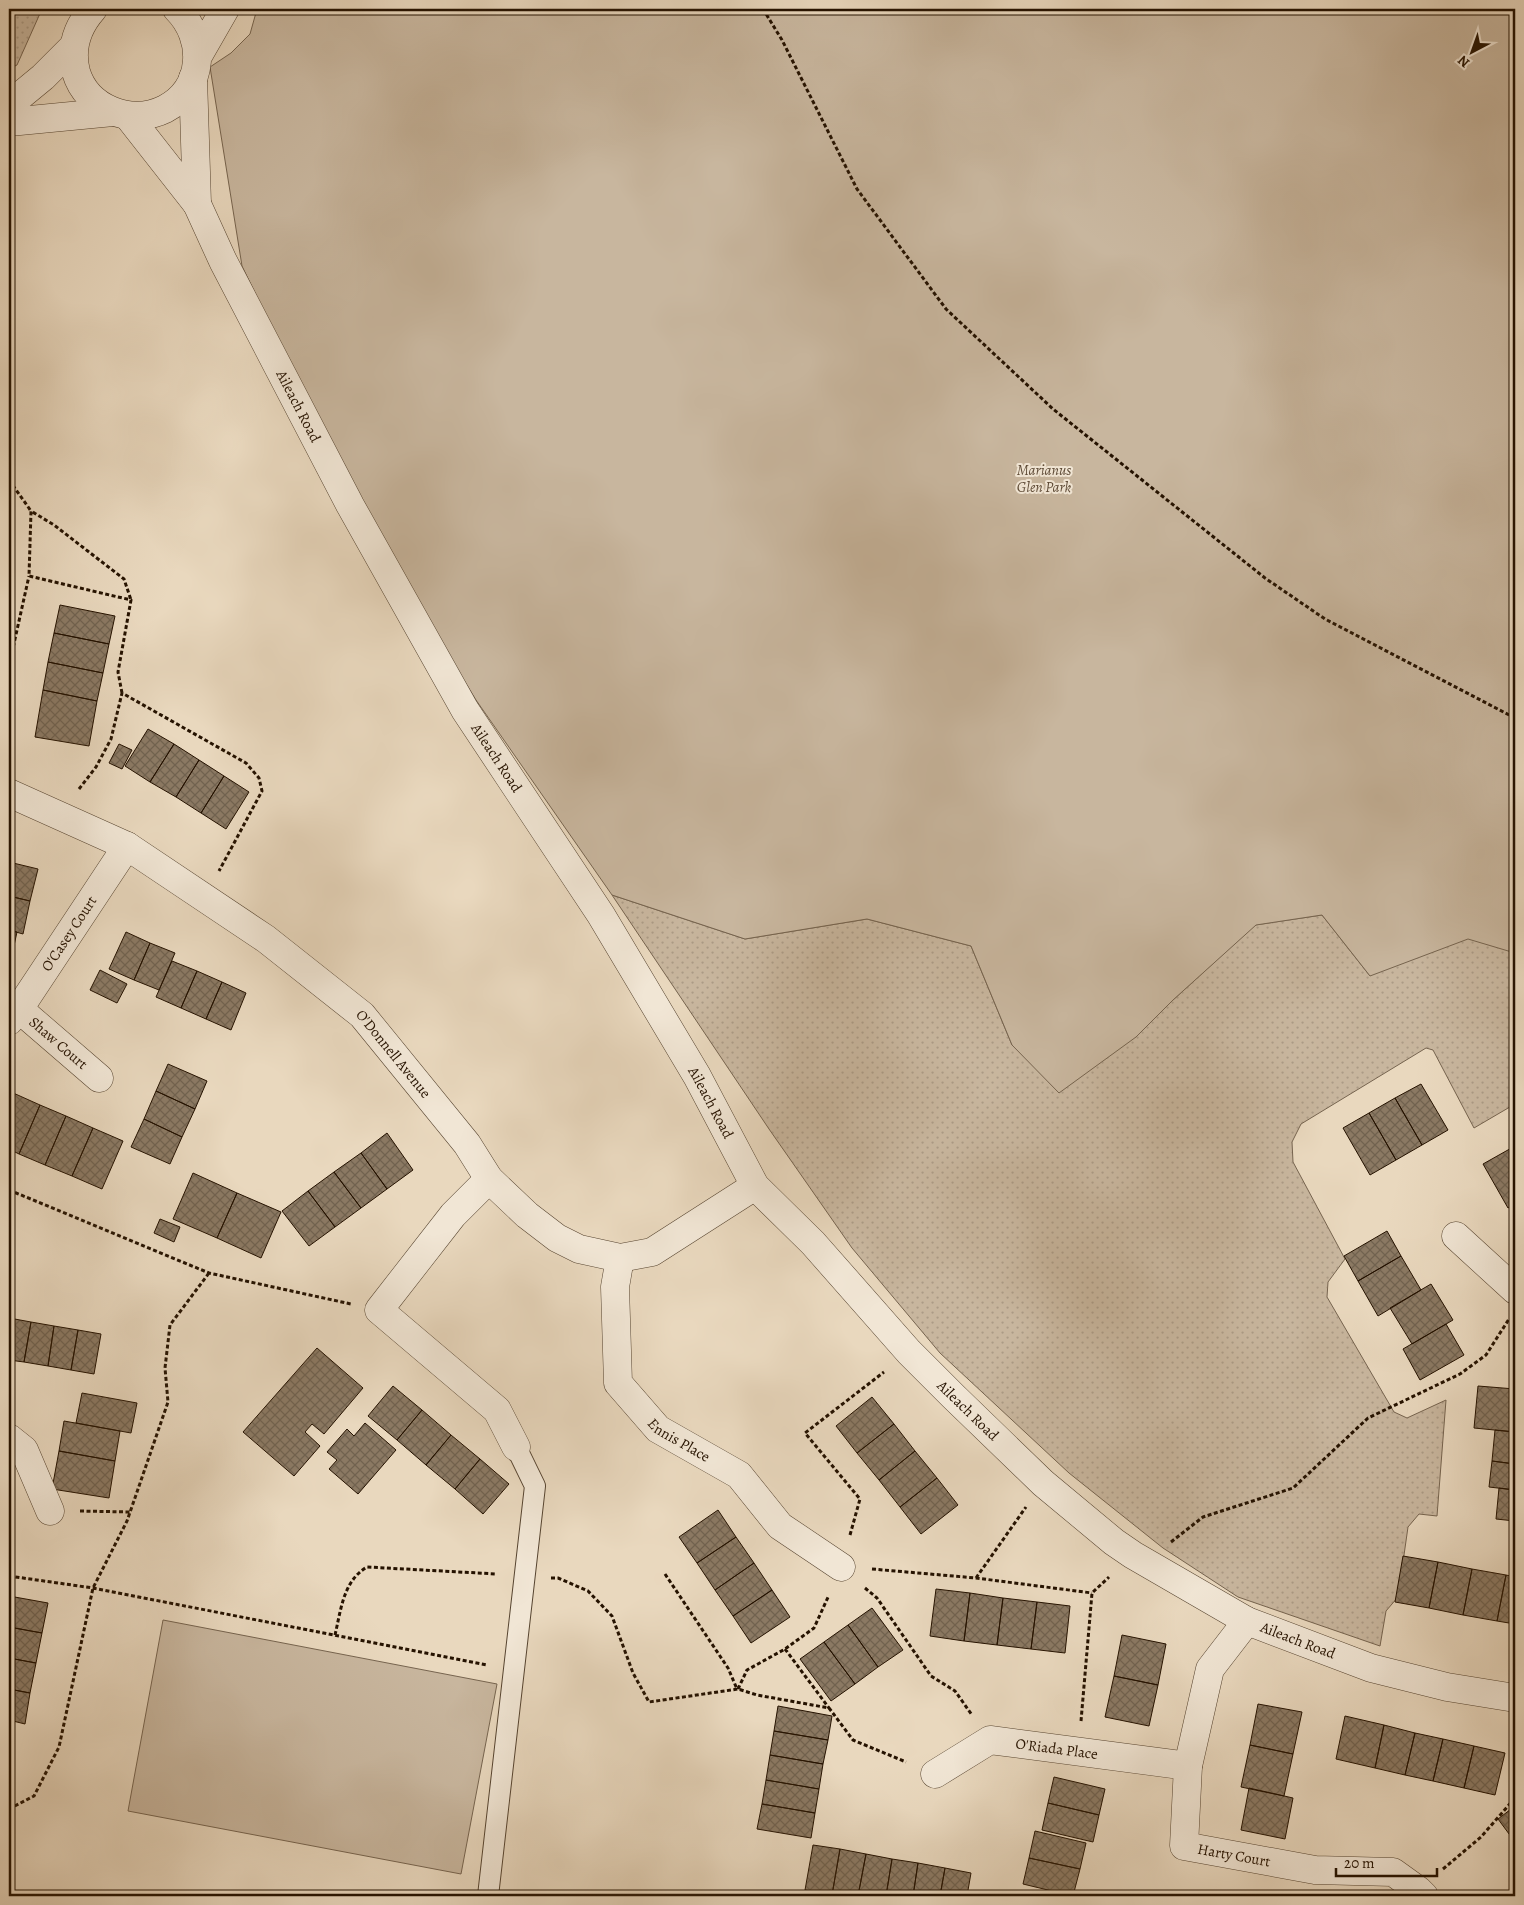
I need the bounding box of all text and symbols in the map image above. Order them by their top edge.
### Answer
north arrow [1446,28,1496,78]
text: N [1454,51,1474,72]
street label: Aileach Road [271,366,326,446]
park label: Marianus Glen Park [1017,460,1072,497]
street label: Aileach Road [466,719,527,797]
street label: O'Casey Court [37,892,101,975]
street label: O'Donnell Avenue [351,1005,436,1102]
street label: Shaw Court [25,1012,92,1074]
street label: Aileach Road [683,1062,739,1143]
street label: Aileach Road [932,1375,1004,1446]
street label: Ennis Place [643,1414,714,1467]
street label: Aileach Road [1257,1617,1339,1664]
street label: O'Riada Place [1014,1733,1099,1764]
street label: Harty Court [1196,1839,1272,1872]
scale bar [1336,1845,1438,1877]
text: 20 m [1344,1853,1375,1873]

